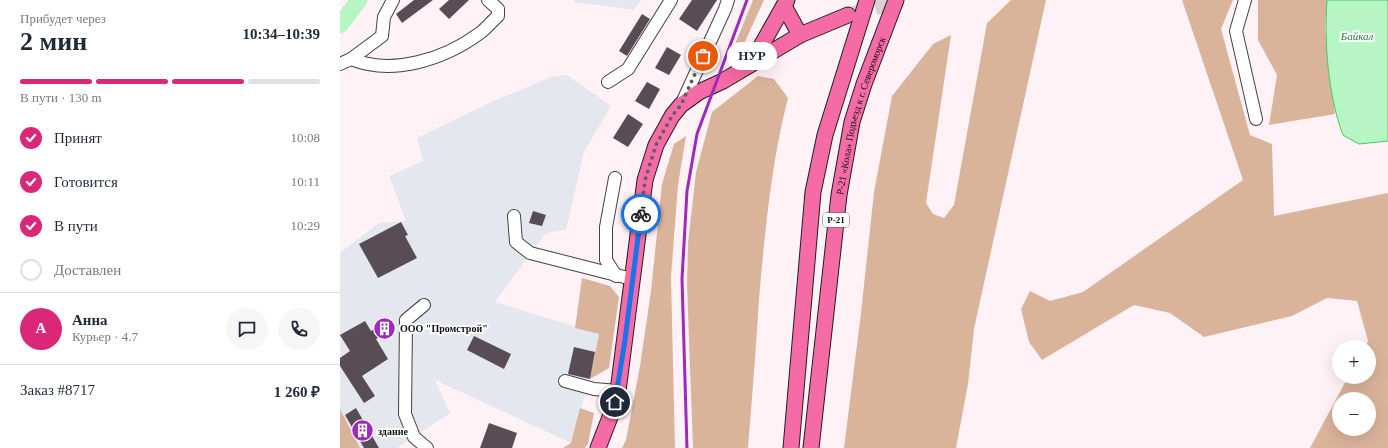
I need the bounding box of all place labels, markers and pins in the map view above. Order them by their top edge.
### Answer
pin [686,39,720,73]
callout: НУР [727,42,777,70]
building icon: ООО "Промстрой" [372,315,398,341]
place label: ООО "Промстрой" [400,323,488,334]
pin [598,385,632,419]
building icon: здание [349,418,375,444]
place label: здание [378,426,408,437]

